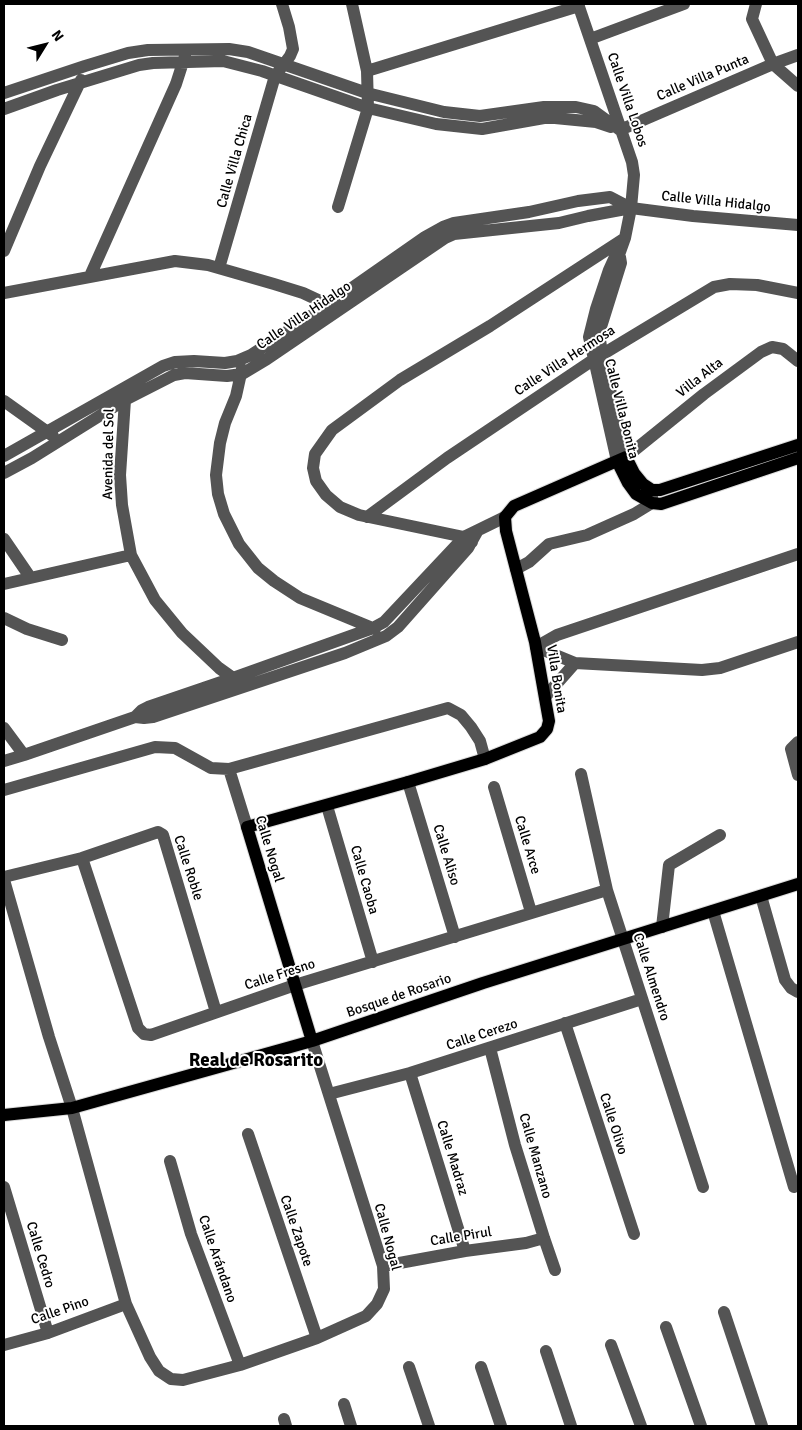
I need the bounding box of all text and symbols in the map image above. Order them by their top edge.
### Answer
north arrow [20,20,70,70]
text: N [48,27,67,45]
street label: Calle Villa Lobos [603,51,651,149]
street label: Calle Villa Punta [654,51,752,105]
street label: Calle Villa Chica [214,112,256,210]
street label: Calle Villa Hidalgo [660,188,772,216]
street label: Calle Villa Hidalgo [254,278,354,354]
street label: Calle Villa Hermosa [511,322,619,400]
street label: Villa Alta [673,355,727,401]
street label: Calle Villa Bonita [600,357,642,461]
street label: Avenida del Sol [100,408,118,500]
street label: Villa Bonita [542,644,570,714]
street label: Calle Nogal [251,814,287,884]
street label: Calle Arce [510,814,544,876]
street label: Calle Aliso [429,822,463,888]
street label: Calle Roble [170,833,206,903]
street label: Calle Caoba [346,844,382,916]
street label: Calle Almendro [629,931,673,1023]
street label: Calle Fresno [243,956,317,994]
street label: Bosque de Rosario [344,970,454,1022]
street label: Calle Cerezo [444,1016,520,1054]
district label: Real de Rosarito [189,1050,323,1072]
street label: Calle Olivo [595,1091,631,1157]
street label: Calle Manzano [515,1111,555,1201]
street label: Calle Madraz [433,1118,471,1198]
street label: Calle Zapote [276,1193,316,1269]
street label: Calle Nogal [370,1202,404,1272]
street label: Calle Arándano [194,1213,240,1305]
street label: Calle Cedro [22,1220,58,1290]
street label: Calle Pirul [429,1224,493,1250]
street label: Calle Pino [29,1293,91,1329]

